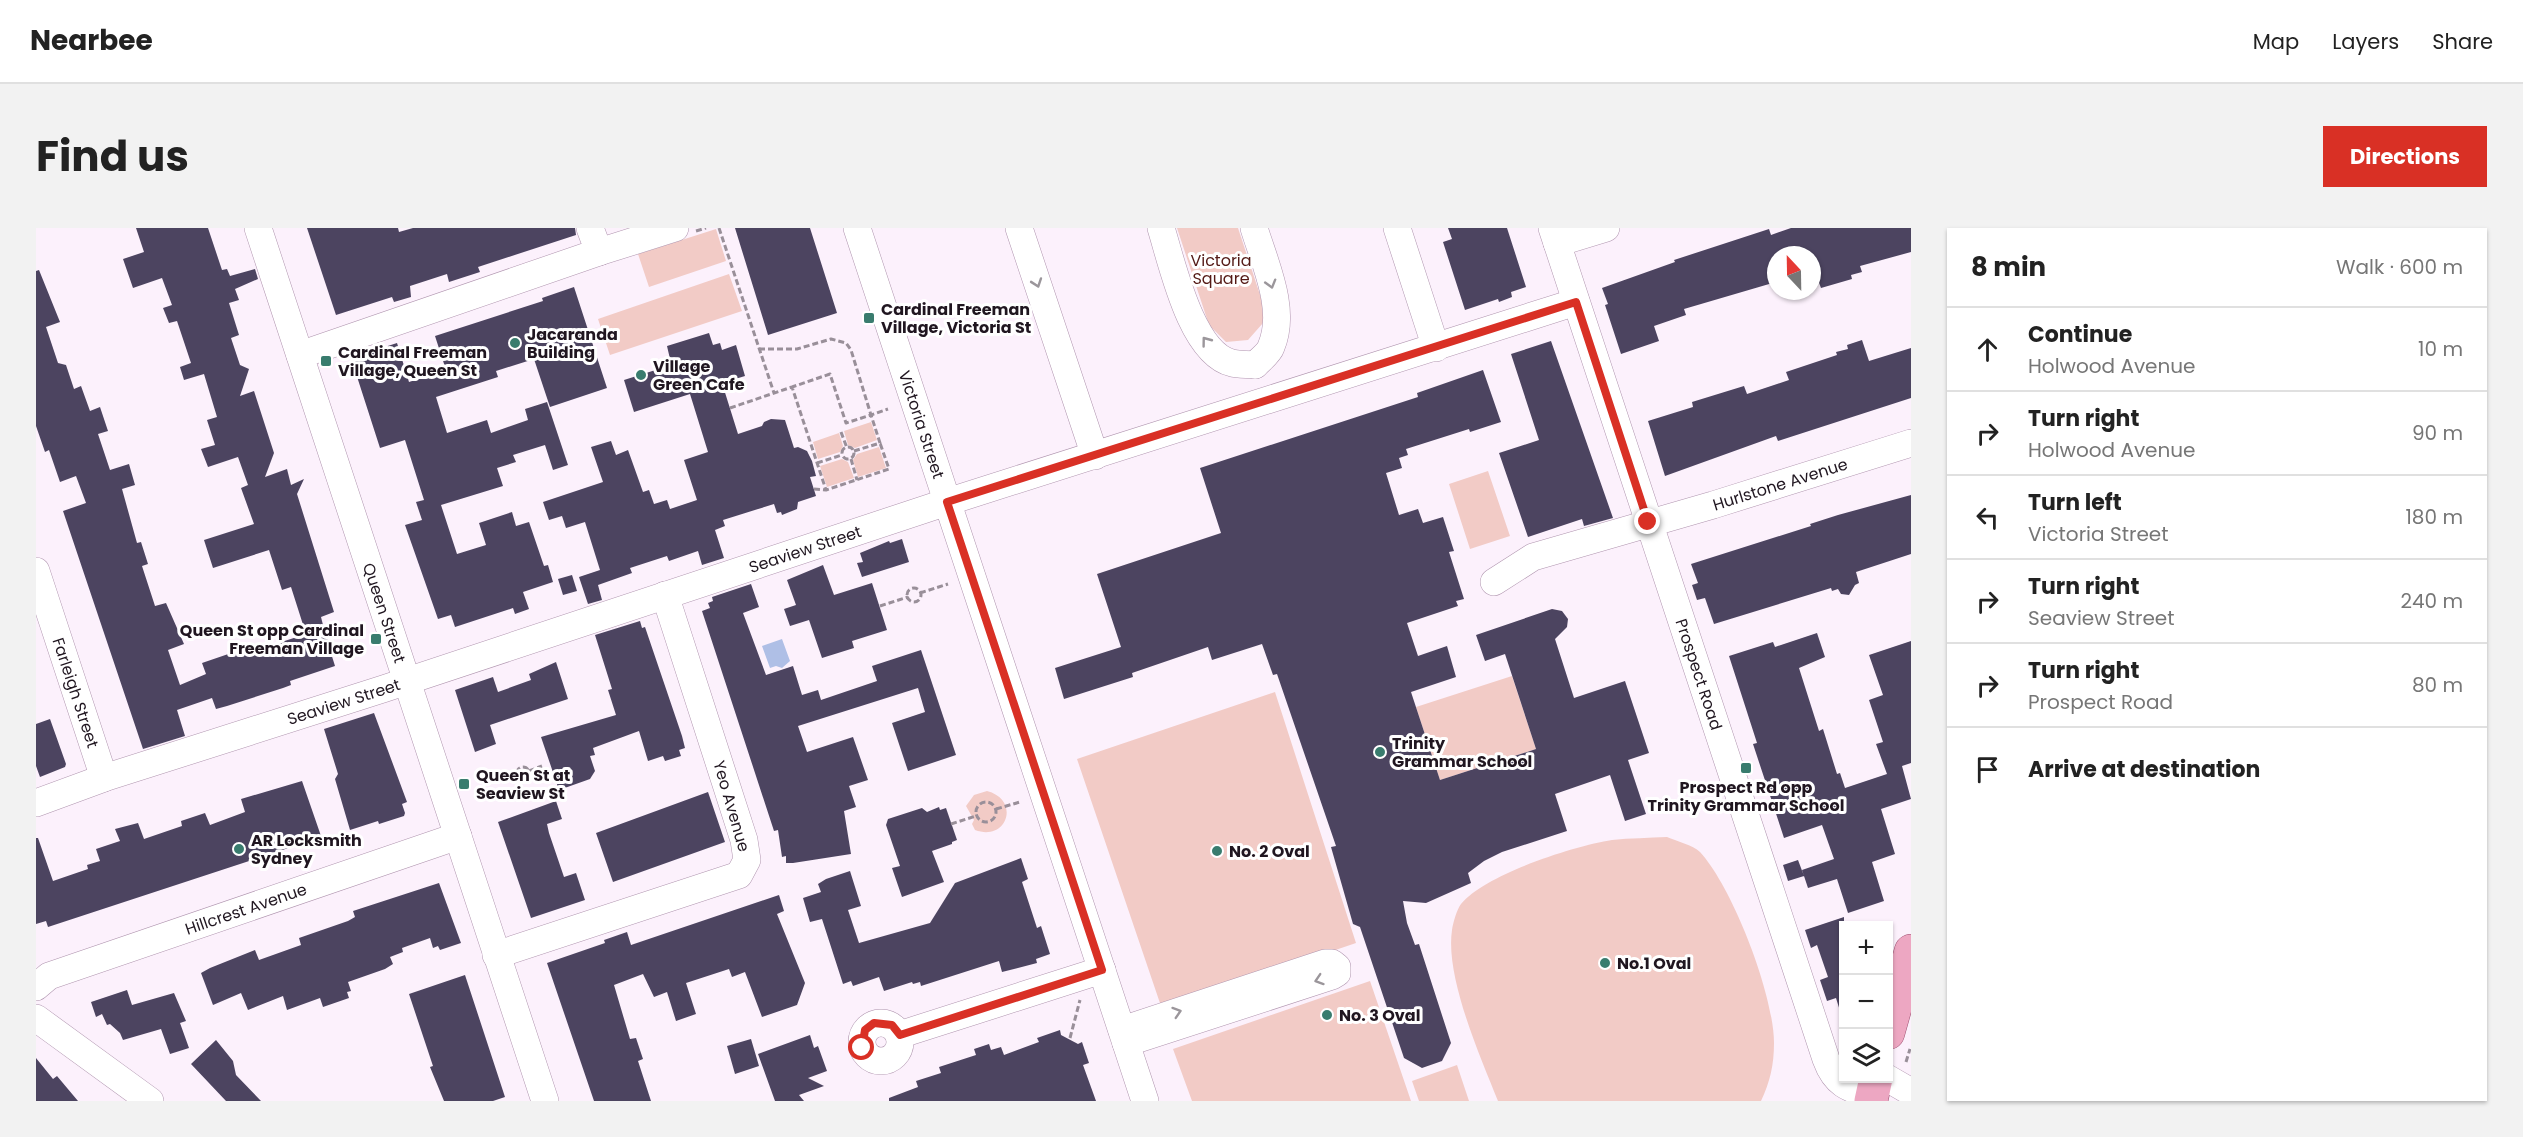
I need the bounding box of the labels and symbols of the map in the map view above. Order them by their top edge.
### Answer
north arrow [1767,246,1821,300]
park label: Victoria Square [1190,249,1252,290]
one-way arrow [1030,277,1043,288]
one-way arrow [1264,278,1276,289]
place label: Cardinal Freeman Village, Victoria St [881,298,1031,339]
marker: Cardinal Freeman Village, Victoria St [862,311,876,325]
place label: Jacaranda Building [527,323,618,364]
marker: Jacaranda Building [508,336,522,350]
one-way arrow [1202,337,1213,348]
place label: Cardinal Freeman Village, Queen St [338,341,487,382]
marker: Cardinal Freeman Village, Queen St [319,354,333,368]
place label: Village Green Cafe [653,355,745,396]
marker: Village Green Cafe [634,368,648,382]
street label: Victoria Street [893,368,950,482]
street label: Hurlstone Avenue [1710,453,1851,516]
route end [1634,508,1660,534]
street label: Seaview Street [746,520,865,579]
street label: Queen Street [357,560,411,666]
street label: Prospect Road [1670,616,1728,733]
place label: Queen St opp Cardinal Freeman Village [180,619,364,660]
marker: Queen St opp Cardinal Freeman Village [369,632,383,646]
street label: Farleigh Street [47,635,104,751]
street label: Seaview Street [284,673,403,731]
place label: Trinity Grammar School [1392,732,1532,773]
marker: Trinity Grammar School [1373,745,1387,759]
street label: Yeo Avenue [708,758,756,854]
marker: Prospect Rd opp Trinity Grammar School [1739,761,1753,775]
place label: Queen St at Seaview St [476,764,570,805]
place label: Prospect Rd opp Trinity Grammar School [1648,776,1844,817]
marker: Queen St at Seaview St [457,777,471,791]
place label: AR Locksmith Sydney [251,829,362,870]
place label: No. 2 Oval [1229,840,1310,863]
marker: AR Locksmith Sydney [232,842,246,856]
marker: No. 2 Oval [1210,844,1224,858]
street label: Hillcrest Avenue [182,878,310,941]
place label: No.1 Oval [1617,952,1691,975]
marker: No.1 Oval [1598,956,1612,970]
one-way arrow [1314,973,1325,985]
place label: No. 3 Oval [1339,1004,1420,1027]
one-way arrow [1171,1006,1182,1019]
marker: No. 3 Oval [1320,1008,1334,1022]
route start [848,1034,874,1060]

